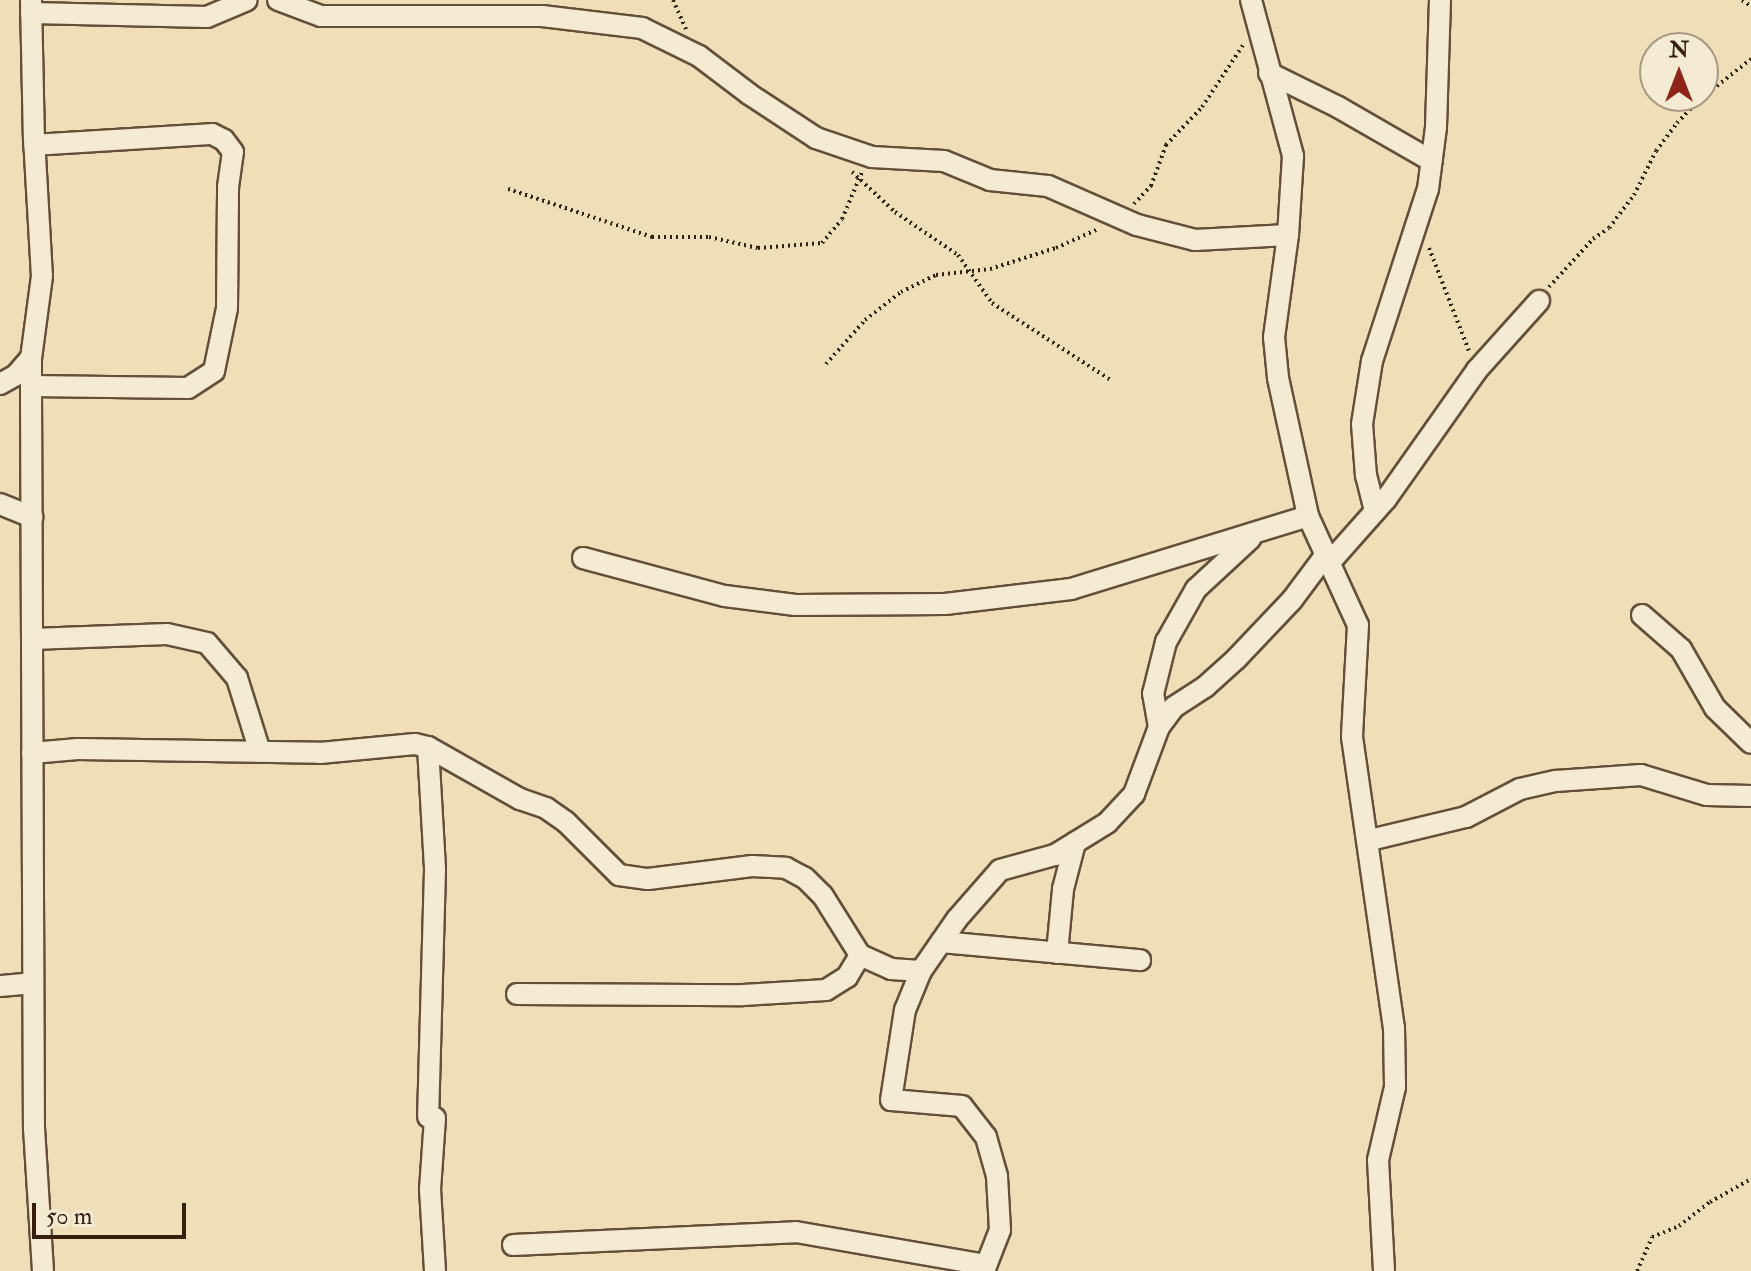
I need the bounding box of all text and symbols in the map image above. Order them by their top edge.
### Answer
north arrow [1639,32,1719,112]
text: N [1669,36,1689,64]
scale bar [36,1187,190,1237]
text: 50 m [46,1201,92,1232]

